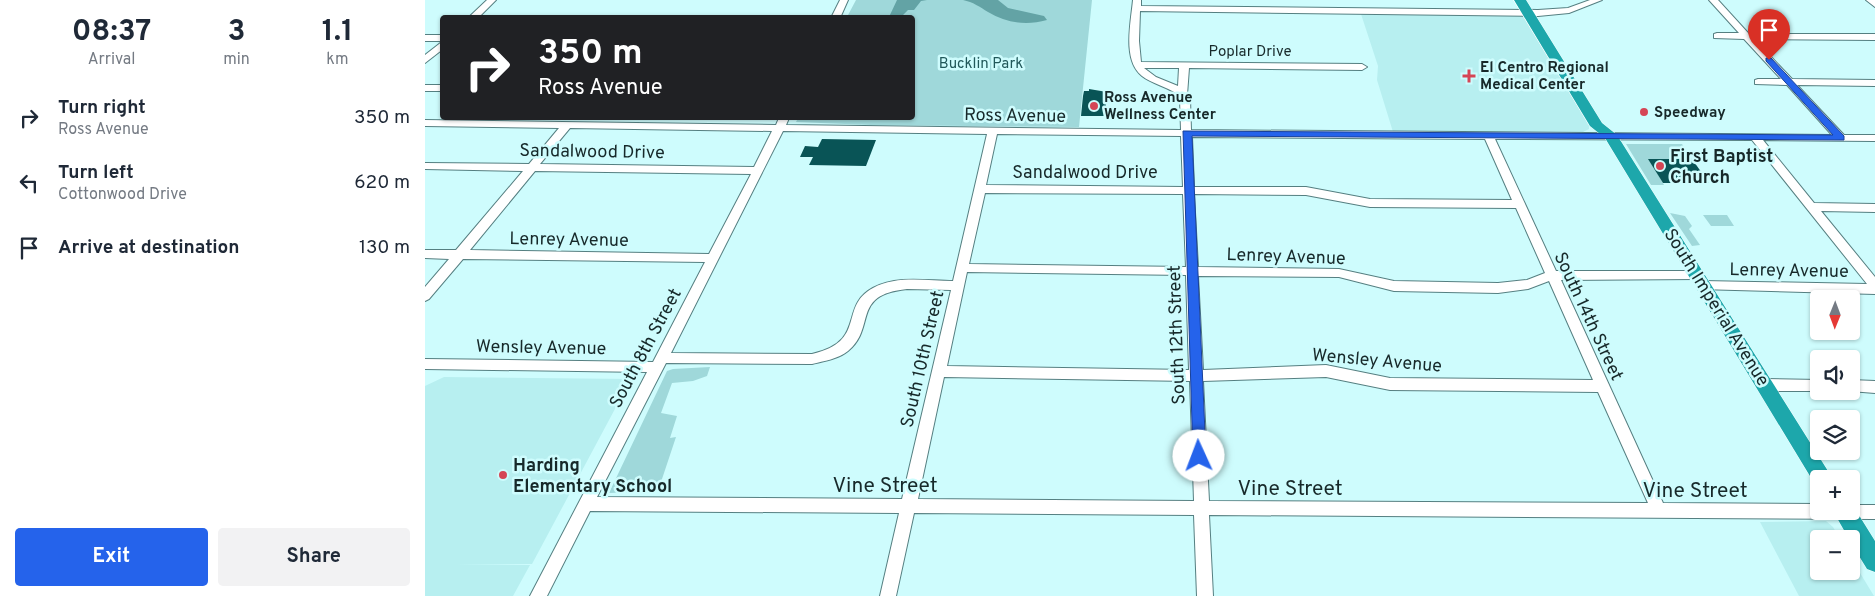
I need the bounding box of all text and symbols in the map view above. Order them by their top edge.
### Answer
pin [1748,9,1790,60]
text: 08:37 [72,14,151,51]
text: 3 [228,14,246,51]
text: 1.1 [322,14,353,51]
icon: arrive [1755,16,1783,44]
text: 350 m [538,32,643,76]
icon: right [455,35,520,100]
street label: Poplar Drive [1208,43,1292,62]
text: Arrival [88,50,135,70]
text: min [223,50,250,70]
text: km [326,50,349,70]
park label: Bucklin Park [939,55,1023,74]
place label: El Centro Regional Medical Center [1480,59,1609,95]
marker: El Centro Regional Medical Center [1462,69,1476,83]
text: Ross Avenue [538,75,663,102]
place label: Ross Avenue Wellness Center [1104,89,1217,125]
text: Turn right [58,96,146,120]
marker: Ross Avenue Wellness Center [1088,100,1100,112]
icon: right [15,104,43,132]
street label: Ross Avenue [964,104,1066,129]
place label: Speedway [1654,104,1726,123]
text: 350 m [354,106,410,130]
marker: Speedway [1638,106,1650,118]
text: Ross Avenue [58,120,149,140]
street label: Sandalwood Drive [519,140,665,165]
place label: First Baptist Church [1670,146,1773,190]
marker: First Baptist Church [1654,160,1666,172]
text: Turn left [58,161,134,185]
street label: Sandalwood Drive [1012,162,1158,185]
icon: left [15,169,43,197]
text: 620 m [354,171,410,195]
text: Cottonwood Drive [58,185,187,205]
street label: South Imperial Avenue [1658,225,1774,391]
street label: Lenrey Avenue [509,228,629,253]
icon: arrive [15,234,43,262]
text: Arrive at destination [58,236,239,260]
text: 130 m [359,236,410,260]
street label: Lenrey Avenue [1226,244,1346,271]
street label: South 14th Street [1548,249,1628,385]
street label: Lenrey Avenue [1729,259,1849,284]
street label: South 12th Street [1164,265,1191,405]
street label: South 8th Street [605,285,688,413]
street label: South 10th Street [897,289,950,430]
north arrow [1810,290,1860,340]
map controls [1810,290,1860,580]
street label: Wensley Avenue [476,336,606,361]
street label: Wensley Avenue [1311,344,1443,379]
button: sound [1810,350,1860,400]
button: layers [1810,410,1860,460]
position arrow [1172,429,1224,481]
place label: Harding Elementary School [513,455,672,499]
marker: Harding Elementary School [497,469,509,481]
button: + [1810,470,1860,520]
street label: Vine Street [832,473,938,500]
street label: Vine Street [1237,476,1343,503]
street label: Vine Street [1642,478,1748,505]
button: Exit [15,528,208,586]
button: Share [218,528,410,586]
button: − [1810,530,1860,580]

